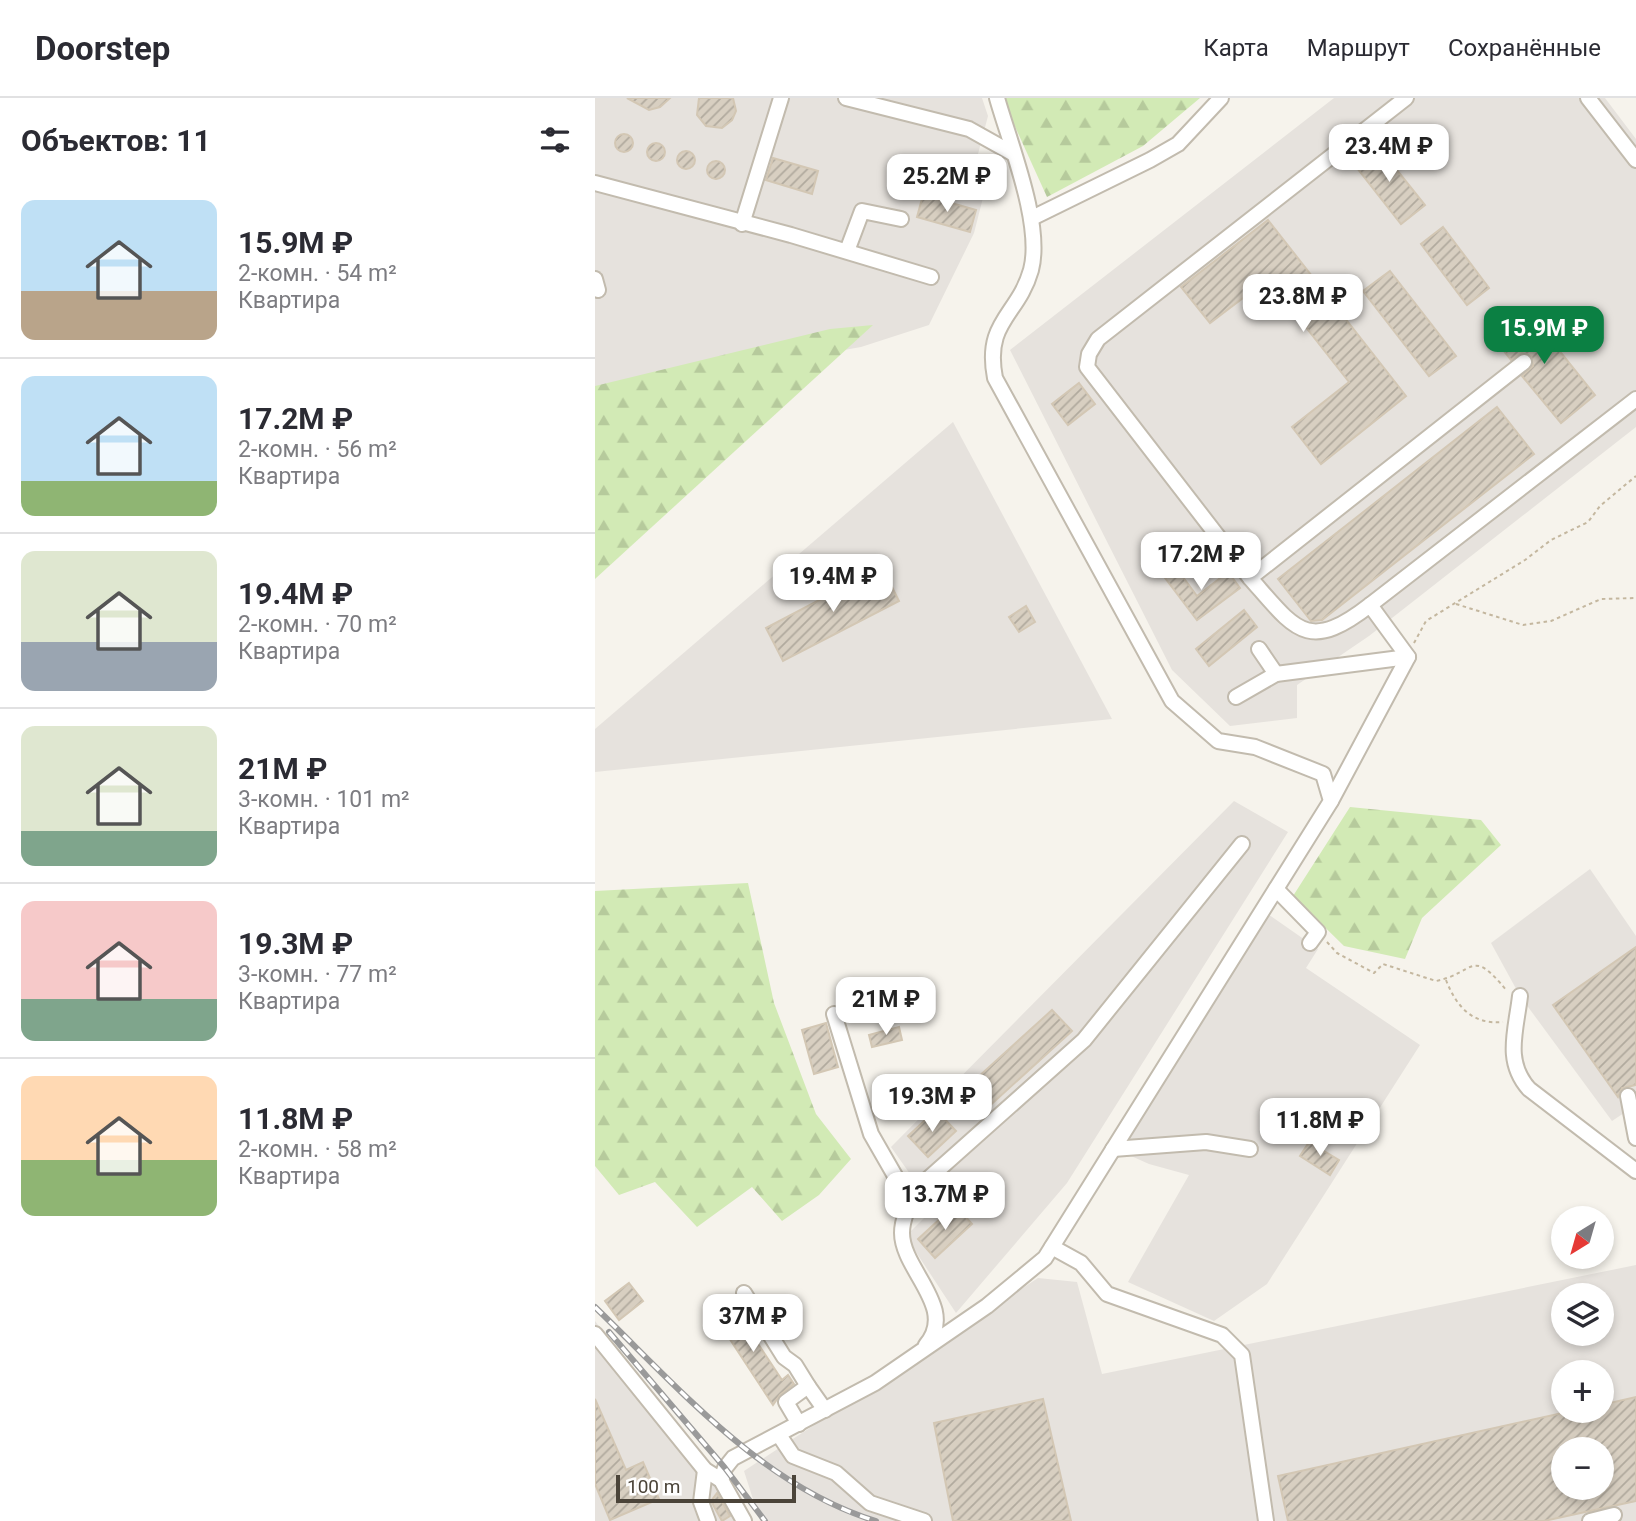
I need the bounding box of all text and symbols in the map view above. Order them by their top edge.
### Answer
text: Doorstep [35,29,170,68]
text: Карта [1203,34,1269,62]
text: Маршрут [1307,34,1410,62]
text: Сохранённые [1448,34,1601,62]
icon: filters [536,121,574,159]
text: Объектов: 11 [21,123,211,158]
pin: 23.4M ₽ [1324,125,1454,184]
text: 23.4M ₽ [1345,133,1433,160]
pin: 25.2M ₽ [882,155,1012,214]
text: 25.2M ₽ [903,163,991,190]
text: 15.9M ₽ [238,225,353,260]
icon: home [77,228,161,312]
text: 2-комн. · 54 m² [238,260,397,287]
pin: 23.8M ₽ [1238,274,1368,334]
text: 23.8M ₽ [1259,283,1347,310]
text: Квартира [238,287,340,314]
pin: 15.9M ₽ [1479,306,1609,366]
text: 15.9M ₽ [1500,315,1588,342]
text: 17.2M ₽ [238,401,353,436]
icon: home [77,404,161,488]
text: 2-комн. · 56 m² [238,436,397,463]
text: Квартира [238,463,340,490]
pin: 17.2M ₽ [1136,532,1266,592]
text: 17.2M ₽ [1157,541,1245,568]
pin: 19.4M ₽ [768,554,898,614]
text: 19.4M ₽ [789,563,877,590]
text: 19.4M ₽ [238,576,353,611]
icon: home [77,579,161,663]
text: 2-комн. · 70 m² [238,611,397,638]
text: Квартира [238,638,340,665]
text: 21M ₽ [238,751,327,786]
icon: home [77,754,161,838]
text: 3-комн. · 101 m² [238,786,410,813]
text: Квартира [238,813,340,840]
text: 19.3M ₽ [238,926,353,961]
icon: home [77,929,161,1013]
text: 3-комн. · 77 m² [238,961,397,988]
pin: 21M ₽ [837,978,935,1037]
text: 21M ₽ [852,986,920,1013]
text: Квартира [238,988,340,1015]
pin: 19.3M ₽ [867,1074,997,1134]
text: 19.3M ₽ [888,1083,976,1110]
pin: 11.8M ₽ [1255,1098,1385,1158]
text: 11.8M ₽ [238,1101,353,1136]
icon: home [77,1104,161,1188]
text: 11.8M ₽ [1276,1107,1364,1134]
text: 2-комн. · 58 m² [238,1136,397,1163]
text: Квартира [238,1163,340,1190]
pin: 13.7M ₽ [880,1172,1010,1232]
text: 13.7M ₽ [901,1181,989,1208]
north arrow [1551,1206,1613,1269]
map controls [1551,1206,1614,1500]
button: layers [1551,1283,1614,1346]
pin: 37M ₽ [704,1294,802,1354]
text: 37M ₽ [719,1303,787,1330]
button: + [1551,1360,1614,1423]
button: − [1551,1437,1614,1500]
scale bar [616,1472,796,1504]
text: 100 m [627,1475,680,1498]

